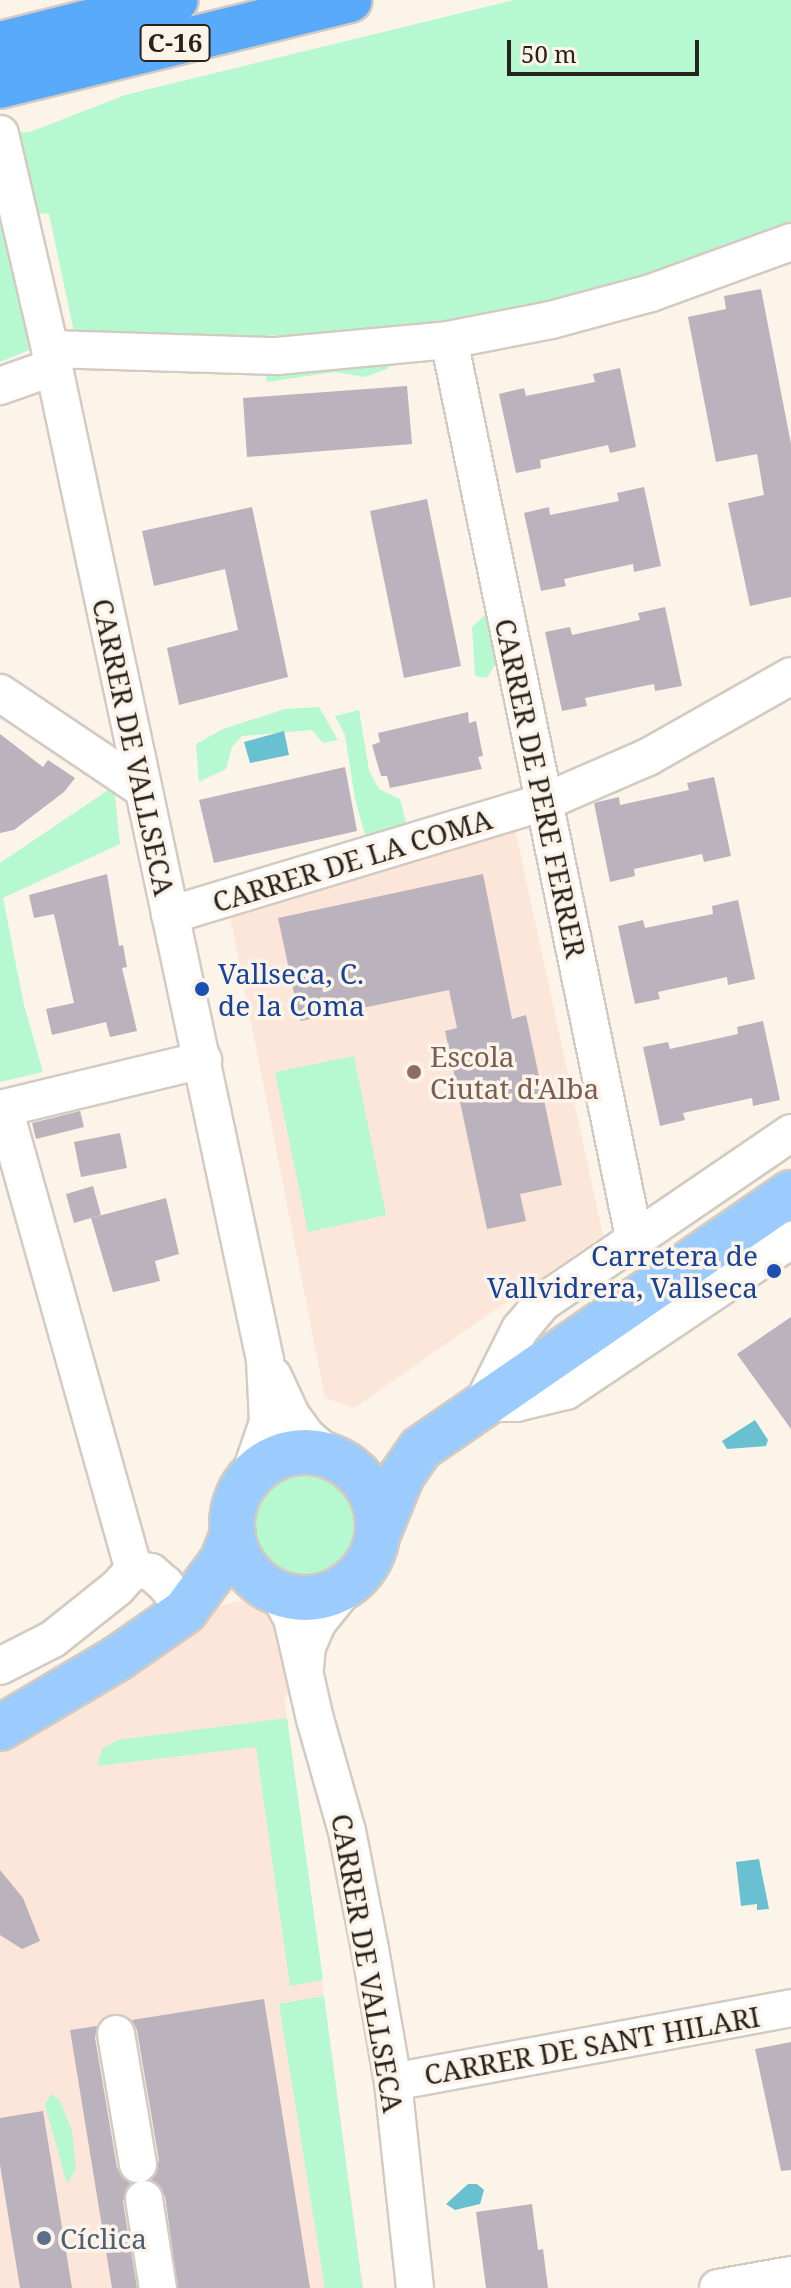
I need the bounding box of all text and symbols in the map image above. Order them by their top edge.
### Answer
road number: C-16 [139,21,211,65]
scale bar [511,24,703,74]
text: 50 m [521,37,577,70]
street label: CARRER DE VALLSECA [86,595,182,899]
street label: CARRER DE PERE FERRER [489,615,593,961]
street label: CARRER DE LA COMA [208,801,496,919]
place label: Vallseca, C. de la Coma [218,956,365,1022]
marker: Vallseca, C. de la Coma [193,980,211,998]
place label: Escola Ciutat d'Alba [430,1039,599,1105]
marker: Escola Ciutat d'Alba [405,1063,423,1081]
place label: Carretera de Vallvidrera, Vallseca [487,1238,758,1304]
marker: Carretera de Vallvidrera, Vallseca [765,1262,783,1280]
street label: CARRER DE VALLSECA [325,1811,411,2115]
street label: CARRER DE SANT HILARI [421,1999,763,2091]
place label: Cíclica [60,2221,147,2255]
marker: Cíclica [35,2229,53,2247]

